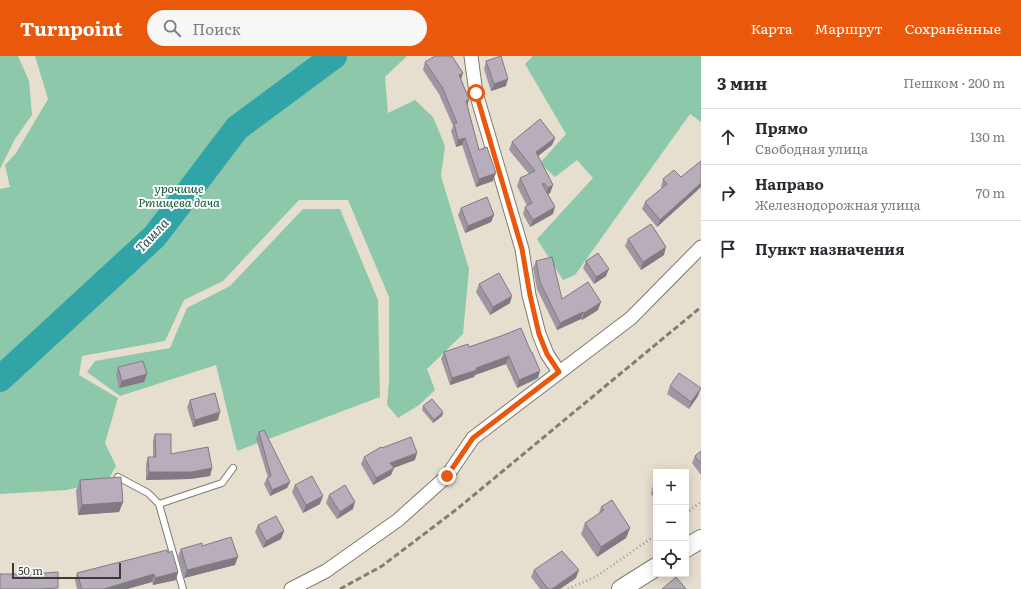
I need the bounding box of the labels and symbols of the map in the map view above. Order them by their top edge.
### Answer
route start [467,84,485,102]
park label: урочище Ртищева дача [138,179,220,211]
water label: Ташла [131,213,173,256]
route end [438,467,456,485]
scale bar [12,561,121,580]

